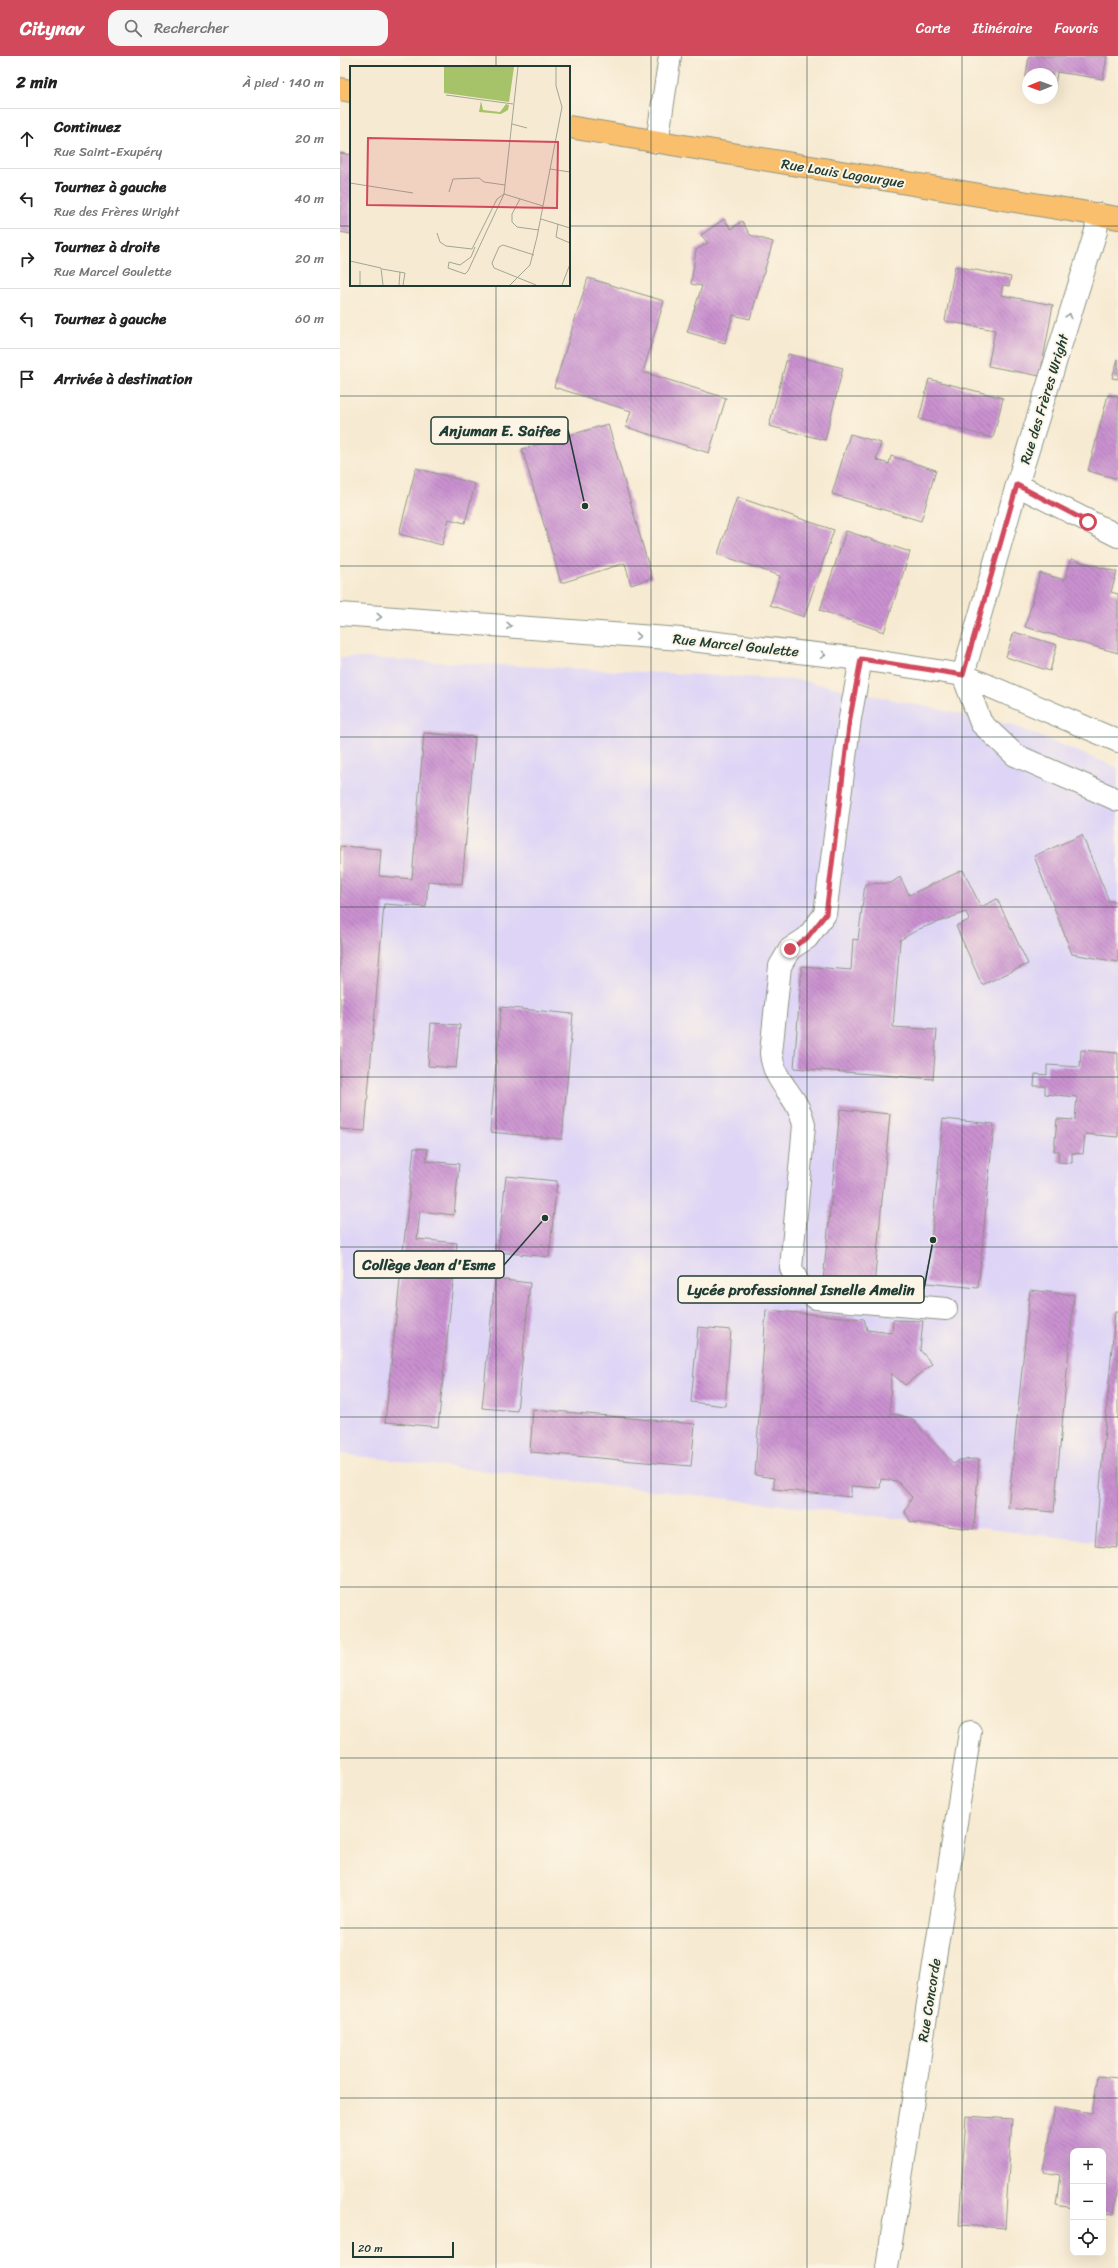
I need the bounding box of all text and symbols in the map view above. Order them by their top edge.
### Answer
search box [108,10,388,46]
text: Citynav [20,12,84,45]
text: Rechercher [154,15,229,41]
text: Carte [916,16,951,41]
text: Itinéraire [973,16,1032,41]
text: Favoris [1054,16,1098,41]
icon: search [122,17,144,39]
inset map [350,66,570,286]
text: 2 min [16,67,57,97]
north arrow [1022,68,1058,104]
text: À pied · 140 m [243,71,324,94]
text: Continuez [54,114,121,140]
text: 20 m [295,127,324,150]
icon: ahead [16,128,38,150]
text: Rue Saint-Exupéry [54,140,162,163]
street label: Rue Louis Lagourgue [780,151,906,196]
text: Tournez à gauche [54,174,166,200]
text: 40 m [294,187,324,210]
icon: left [16,188,38,210]
text: Rue des Frères Wright [54,200,179,223]
text: Tournez à droite [54,234,160,260]
text: 20 m [295,247,324,270]
icon: right [16,248,38,270]
text: Rue Marcel Goulette [54,260,172,283]
text: Tournez à gauche [54,306,166,332]
text: 60 m [295,307,324,330]
icon: left [16,308,38,330]
one-way arrow [1064,312,1073,319]
street label: Rue des Frères Wright [1013,330,1077,467]
text: Arrivée à destination [54,366,192,392]
icon: arrive [16,368,38,390]
callout: Anjuman E. Saifee [431,417,568,444]
text: Anjuman E. Saifee [438,418,561,444]
route start [1079,513,1097,531]
one-way arrow [376,613,382,622]
one-way arrow [506,622,512,631]
street label: Rue Marcel Goulette [672,626,800,665]
one-way arrow [635,631,641,640]
one-way arrow [820,650,826,659]
route end [781,940,799,958]
callout: Collège Jean d'Esme [354,1251,504,1278]
text: Collège Jean d'Esme [361,1252,496,1278]
callout: Lycée professionnel Isnelle Amelin [678,1276,924,1303]
text: Lycée professionnel Isnelle Amelin [687,1277,916,1303]
street label: Rue Concorde [911,1956,948,2044]
map controls [1070,2148,1106,2256]
button: + [1070,2148,1106,2184]
button: − [1070,2184,1106,2220]
button: locate [1070,2220,1106,2256]
text: 20 m [358,2239,383,2258]
scale bar [352,2240,454,2259]

